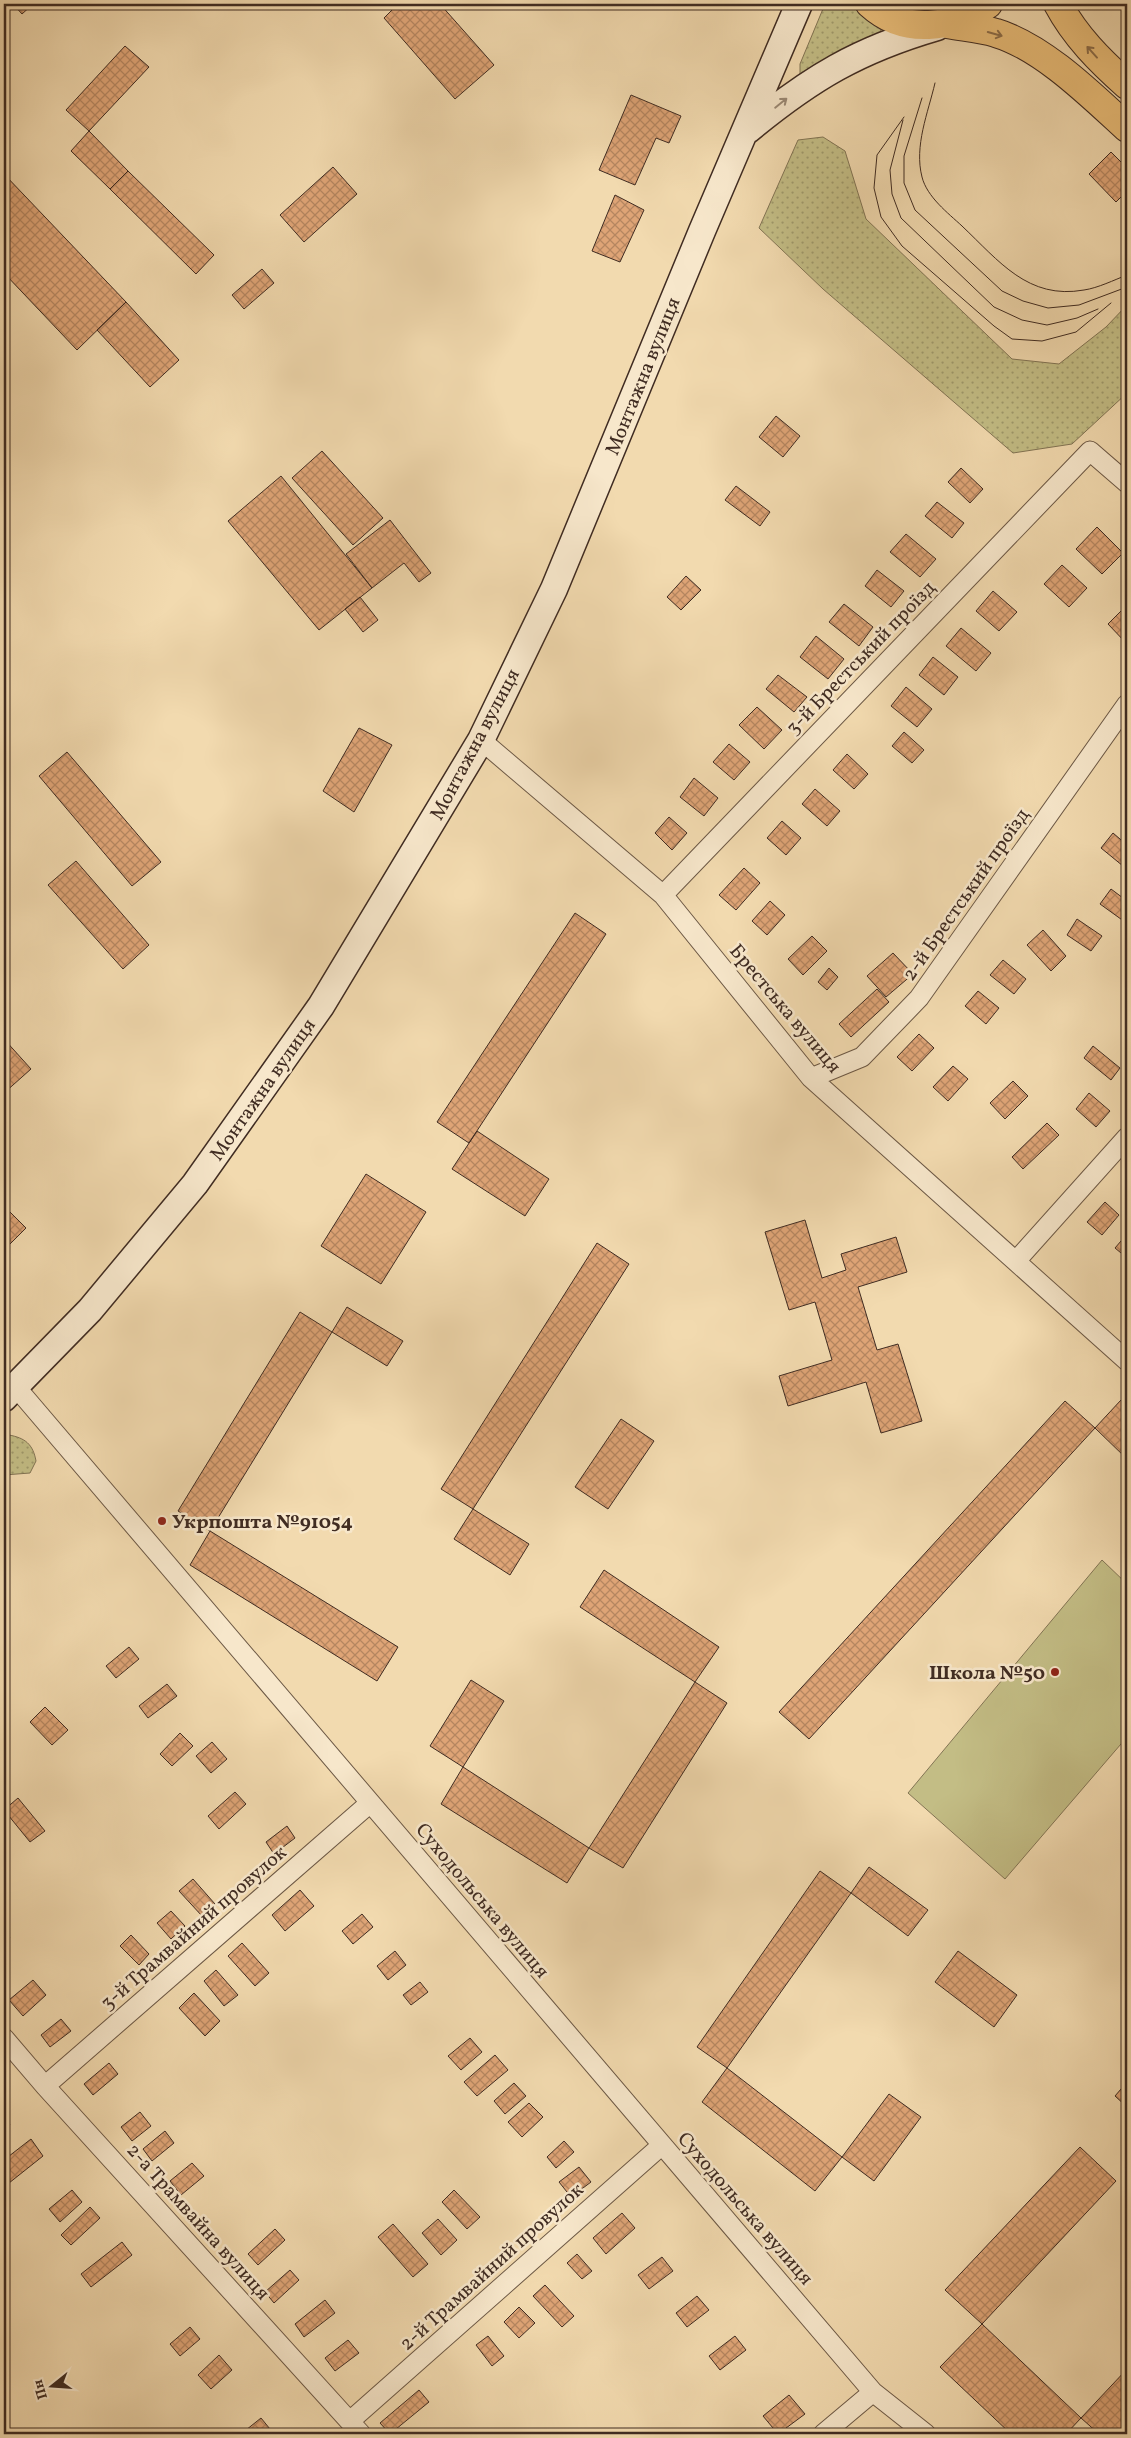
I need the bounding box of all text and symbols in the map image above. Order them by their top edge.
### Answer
one-way arrow [986,29,1002,39]
one-way arrow [1086,45,1098,58]
one-way arrow [774,97,787,108]
street label: Монтажна вулиця [599,294,688,460]
street label: 3-й Брестський проїзд [780,575,943,742]
street label: Монтажна вулиця [424,664,528,826]
street label: 2-й Брестський проїзд [896,803,1037,987]
street label: Брестська вулиця [722,939,847,1080]
street label: Монтажна вулиця [204,1013,323,1167]
place label: Укрпошта №91054 [172,1509,353,1537]
marker: Укрпошта №91054 [156,1515,168,1527]
place label: Школа №50 [929,1660,1045,1688]
marker: Школа №50 [1049,1666,1061,1678]
street label: Суходольська вулиця [408,1818,555,1985]
street label: 3-й Трамвайний провулок [95,1839,294,2017]
street label: Суходольська вулиця [670,2127,819,2292]
street label: 2-а Трамвайна вулиця [119,2138,276,2307]
street label: 2-й Трамвайний провулок [394,2177,591,2358]
north arrow [28,2360,78,2410]
text: Пн [29,2377,53,2402]

